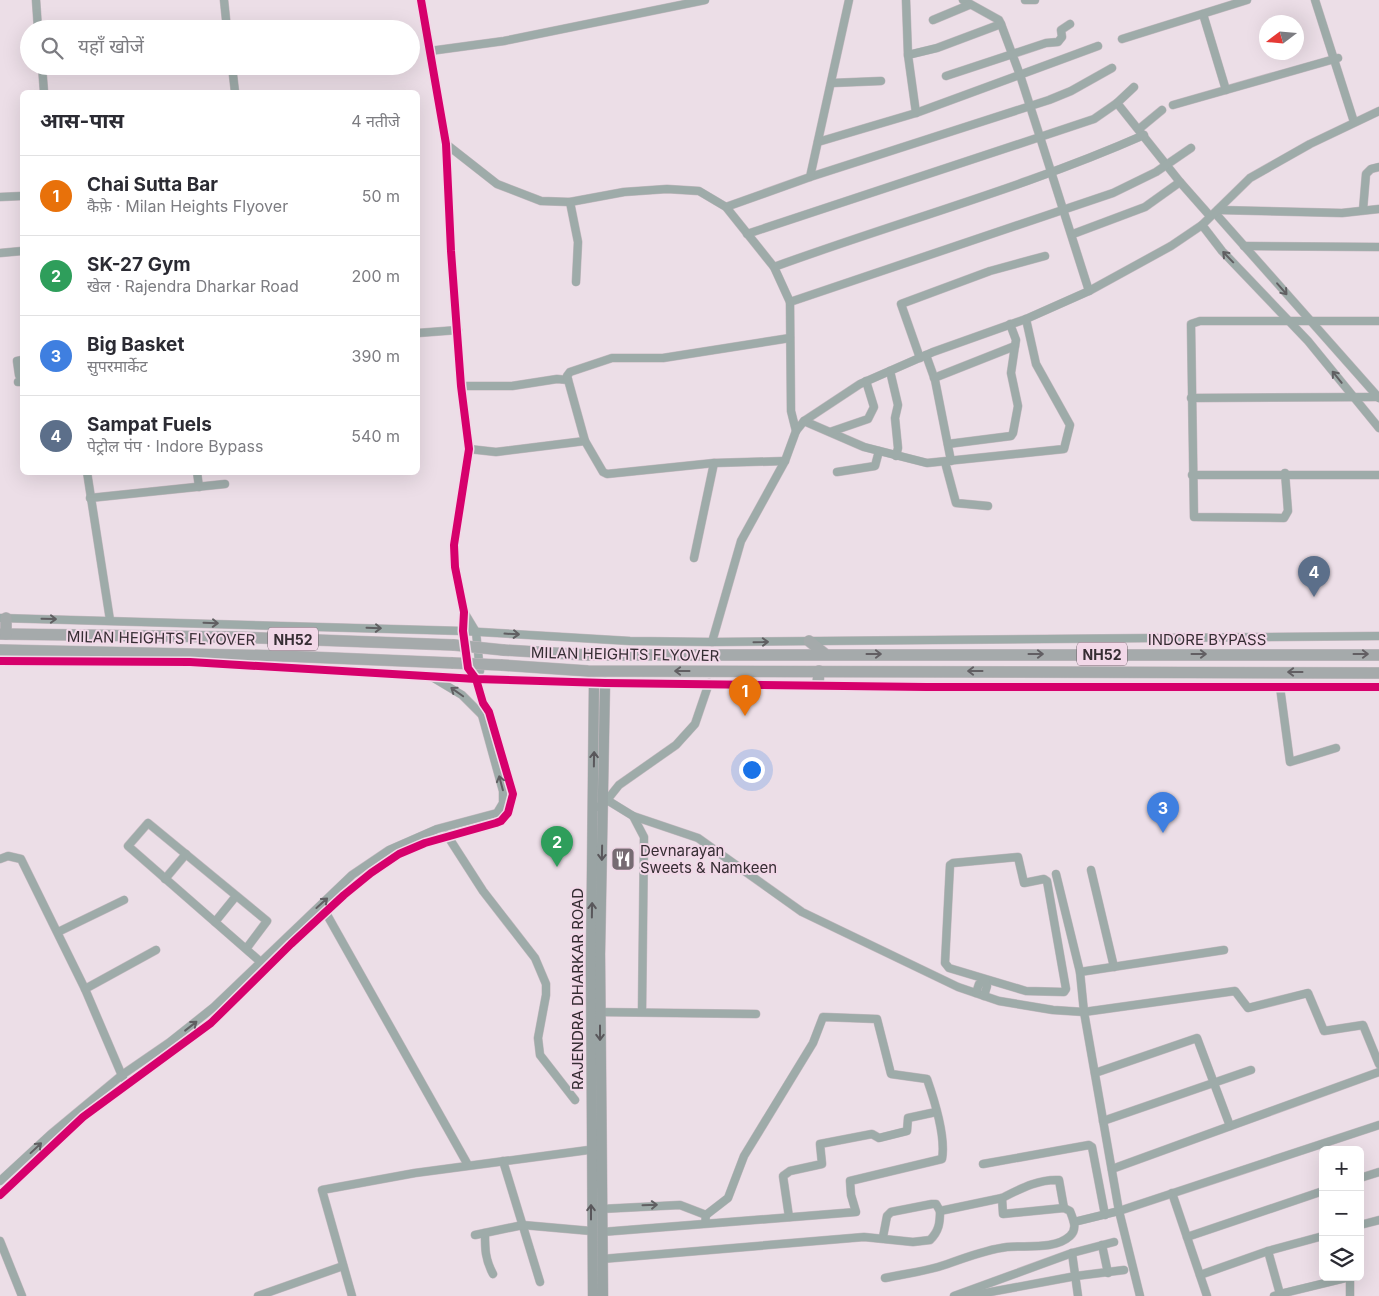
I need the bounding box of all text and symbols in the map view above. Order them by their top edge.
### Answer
north arrow [1259,15,1304,60]
search box [20,20,420,75]
icon: search [38,34,66,62]
text: यहाँ खोजें [78,35,144,58]
text: आस-पास [40,108,124,133]
text: 4 नतीजे [351,111,400,131]
text: Chai Sutta Bar [87,173,218,196]
text: 1 [53,186,59,206]
text: 50 m [362,186,400,206]
text: कैफ़े · Milan Heights Flyover [87,196,288,216]
one-way arrow [1222,250,1234,263]
text: SK-27 Gym [87,253,191,276]
text: 2 [51,266,61,286]
text: 200 m [352,266,400,286]
text: खेल · Rajendra Dharkar Road [87,276,299,296]
one-way arrow [1276,283,1287,296]
text: Big Basket [87,333,184,356]
text: 3 [51,346,61,366]
text: 390 m [352,346,400,366]
text: सुपरमार्केट [87,356,148,376]
one-way arrow [1331,371,1342,384]
text: Sampat Fuels [87,413,212,436]
text: 4 [51,426,61,446]
text: 540 m [351,426,400,446]
text: पेट्रोल पंप · Indore Bypass [87,436,263,456]
pin: 4 [1298,556,1330,597]
one-way arrow [40,614,56,623]
one-way arrow [202,618,219,628]
one-way arrow [365,623,381,633]
street label: MILAN HEIGHTS FLYOVER [67,627,256,649]
road number: NH52 [268,628,318,650]
one-way arrow [503,629,519,638]
street label: INDORE BYPASS [1148,630,1266,649]
one-way arrow [752,637,769,647]
road number: NH52 [1077,642,1127,666]
street label: MILAN HEIGHTS FLYOVER [531,643,720,665]
one-way arrow [866,649,882,659]
one-way arrow [1028,649,1044,659]
one-way arrow [1190,649,1207,659]
one-way arrow [1353,649,1369,659]
one-way arrow [674,666,690,676]
one-way arrow [968,666,984,676]
one-way arrow [1288,667,1304,677]
pin: 1 [729,675,761,716]
one-way arrow [450,687,464,697]
one-way arrow [590,751,599,767]
your location [739,757,765,783]
one-way arrow [495,775,505,791]
pin: 3 [1147,792,1179,833]
pin: 2 [541,826,573,867]
place label: Devnarayan Sweets & Namkeen [640,841,777,877]
one-way arrow [597,845,607,861]
restaurant icon: Devnarayan Sweets & Namkeen [610,846,636,872]
street label: RAJENDRA DHARKAR ROAD [568,888,587,1090]
one-way arrow [315,897,328,908]
one-way arrow [587,902,597,918]
one-way arrow [184,1020,197,1031]
one-way arrow [595,1025,605,1041]
one-way arrow [29,1142,42,1154]
map controls [1319,1146,1364,1281]
button: + [1319,1146,1364,1191]
button: − [1319,1191,1364,1236]
one-way arrow [642,1201,658,1210]
one-way arrow [586,1205,596,1221]
button: layers [1319,1236,1364,1281]

